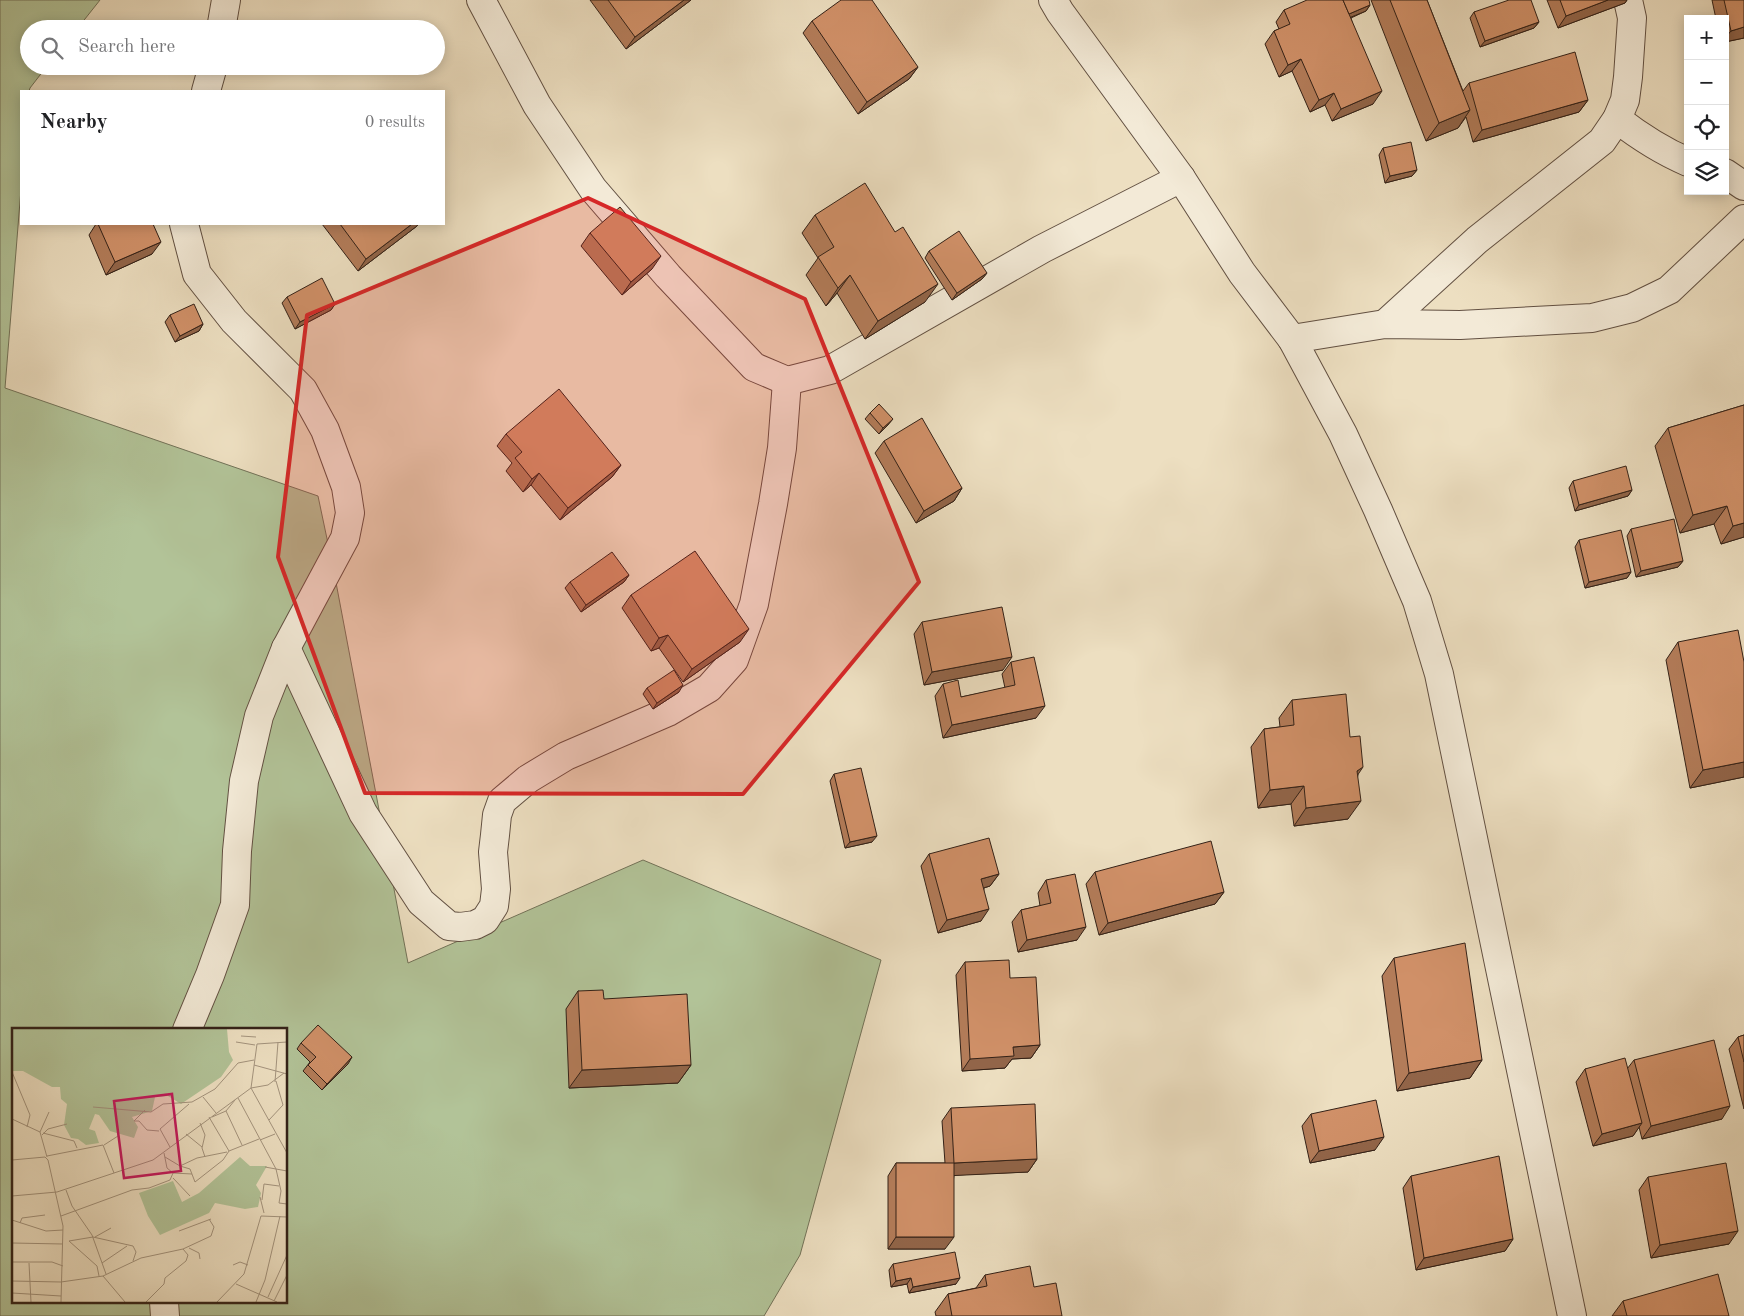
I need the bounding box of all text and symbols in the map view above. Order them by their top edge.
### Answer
map controls [1684,15,1729,195]
button: + [1684,15,1729,60]
search box [20,20,445,75]
icon: search [38,34,66,62]
text: Search here [78,38,175,57]
button: − [1684,60,1729,105]
button: locate [1684,105,1729,150]
text: Nearby [40,112,108,133]
text: 0 results [365,115,425,131]
button: layers [1684,150,1729,195]
inset map [12,1028,288,1304]

